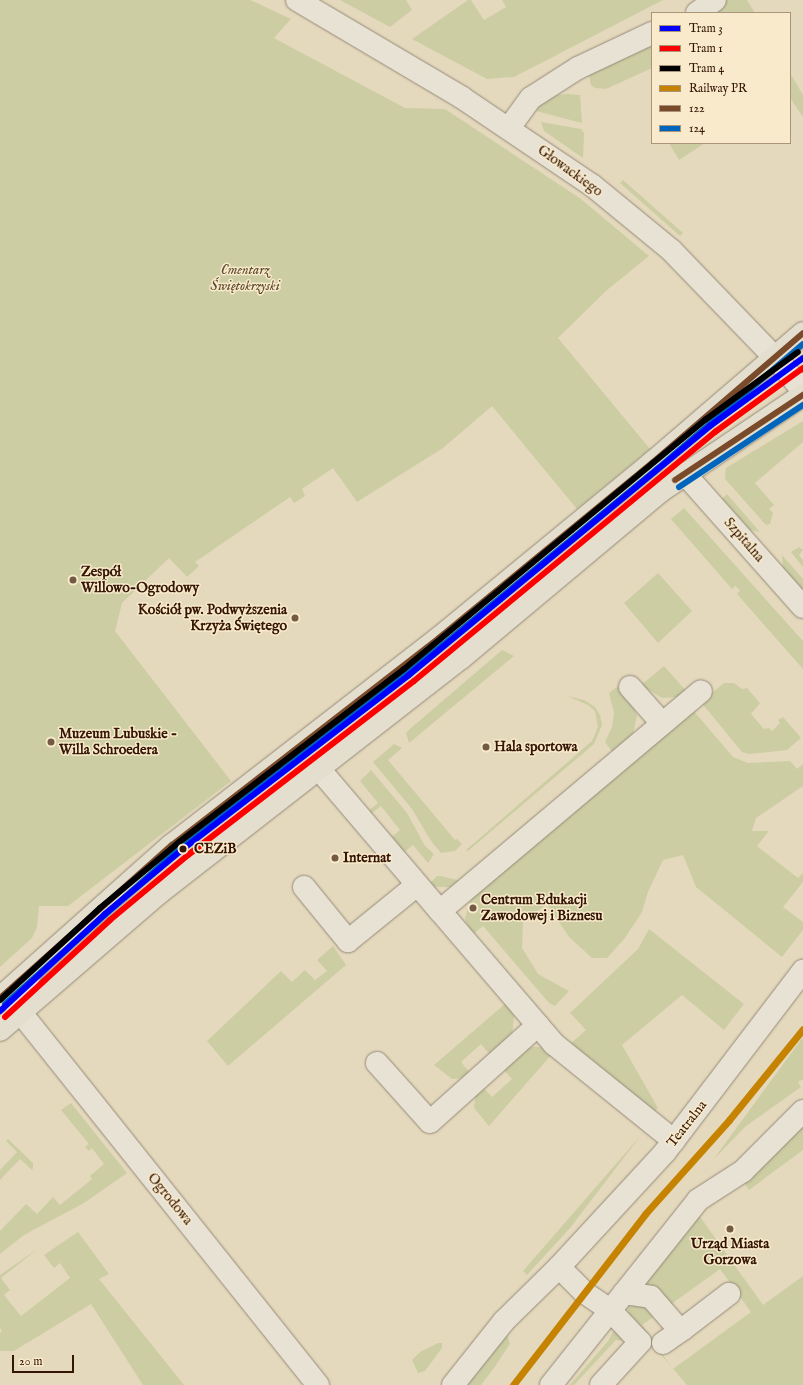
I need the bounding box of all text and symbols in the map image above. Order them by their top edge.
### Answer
legend [651,12,791,144]
text: Tram 3 [689,21,723,36]
text: Tram 1 [689,41,723,56]
text: Tram 4 [689,61,724,76]
text: Railway PR [689,81,747,96]
text: 122 [689,101,705,116]
text: 124 [689,121,705,136]
street label: Głowackiego [534,142,606,200]
park label: Cmentarz Świętokrzyski [210,262,280,294]
street label: Szpitalna [720,514,768,566]
place label: Zespół Willowo-Ogrodowy [81,564,199,596]
marker: Zespół Willowo-Ogrodowy [68,575,78,585]
place label: Kościół pw. Podwyższenia Krzyża Świętego [138,602,287,634]
marker: Kościół pw. Podwyższenia Krzyża Świętego [290,613,300,623]
place label: Muzeum Lubuskie - Willa Schroedera [59,726,177,758]
marker: Muzeum Lubuskie - Willa Schroedera [46,737,56,747]
place label: Hala sportowa [494,739,578,755]
marker: Hala sportowa [481,742,491,752]
place label: CEZiB [194,841,237,857]
marker: CEZiB [176,842,190,856]
place label: Internat [343,850,391,866]
marker: Internat [330,853,340,863]
place label: Centrum Edukacji Zawodowej i Biznesu [481,892,602,924]
marker: Centrum Edukacji Zawodowej i Biznesu [468,903,478,913]
street label: Teatralna [664,1097,710,1151]
street label: Ogrodowa [144,1170,196,1228]
marker: Urząd Miasta Gorzowa [725,1224,735,1234]
place label: Urząd Miasta Gorzowa [691,1236,769,1268]
scale bar [14,1347,76,1373]
text: 20 m [19,1354,42,1369]

